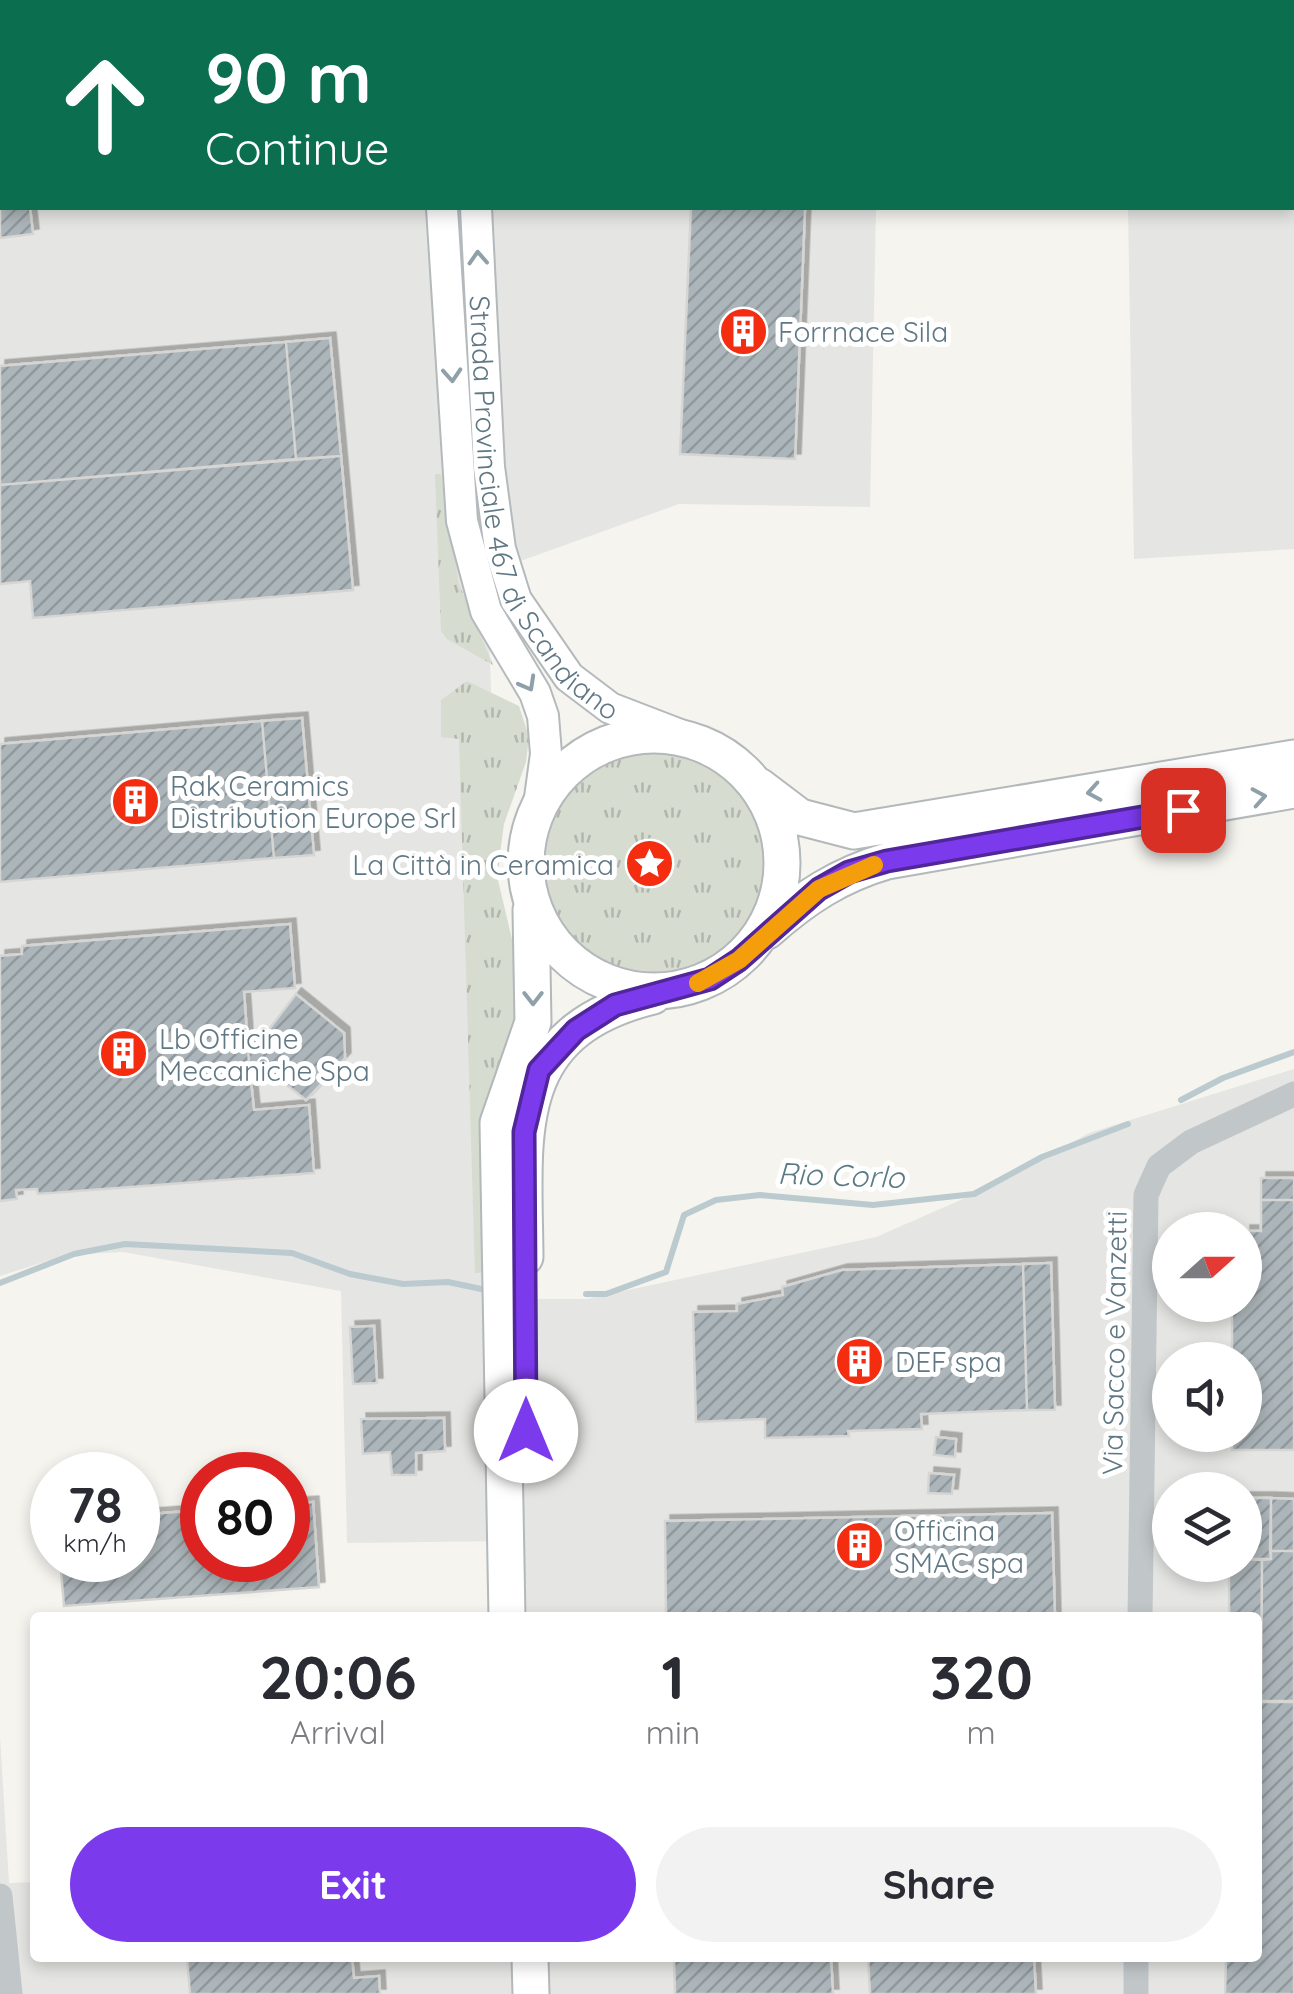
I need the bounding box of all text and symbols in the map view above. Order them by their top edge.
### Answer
text: 90 m [205,33,372,121]
icon: ahead [40,40,170,170]
text: Continue [205,120,390,176]
one-way arrow [468,250,489,266]
street label: Strada Provinciale 467 di Scandiano [463,294,627,727]
building icon: Forrnace Sila [717,305,769,357]
place label: Forrnace Sila [778,314,948,349]
one-way arrow [441,367,462,383]
one-way arrow [516,673,536,691]
place label: Rak Ceramics Distribution Europe Srl [170,768,457,835]
pin [1141,768,1226,853]
building icon: Rak Ceramics Distribution Europe Srl [109,775,161,827]
one-way arrow [1086,781,1103,802]
icon: arrive [1156,783,1211,838]
one-way arrow [1250,787,1267,808]
place icon: La Città in Ceramica [623,838,675,890]
place label: La Città in Ceramica [352,847,614,882]
one-way arrow [522,990,544,1006]
place label: Lb Officine Meccaniche Spa [159,1021,370,1088]
building icon: Lb Officine Meccaniche Spa [98,1028,150,1080]
water label: Rio Corlo [777,1154,907,1196]
street label: Via Sacco e Vanzetti [1094,1211,1134,1475]
north arrow [1152,1212,1262,1322]
map controls [1152,1212,1262,1582]
building icon: DEF spa [834,1335,886,1387]
button: sound [1152,1342,1262,1452]
place label: DEF spa [895,1344,1002,1379]
position arrow [474,1379,578,1483]
speed limit sign: 80 [180,1452,310,1582]
button: layers [1152,1472,1262,1582]
text: 78 [68,1473,122,1536]
place label: Officina SMAC spa [894,1513,1024,1580]
building icon: Officina SMAC spa [833,1520,885,1572]
text: km/h [63,1527,127,1558]
text: 20:06 [259,1639,417,1714]
text: 1 [661,1639,685,1714]
text: 320 [930,1639,1033,1714]
text: Arrival [290,1712,386,1752]
text: min [646,1712,700,1752]
text: m [967,1712,996,1752]
button: Exit [70,1827,636,1942]
button: Share [656,1827,1222,1942]

